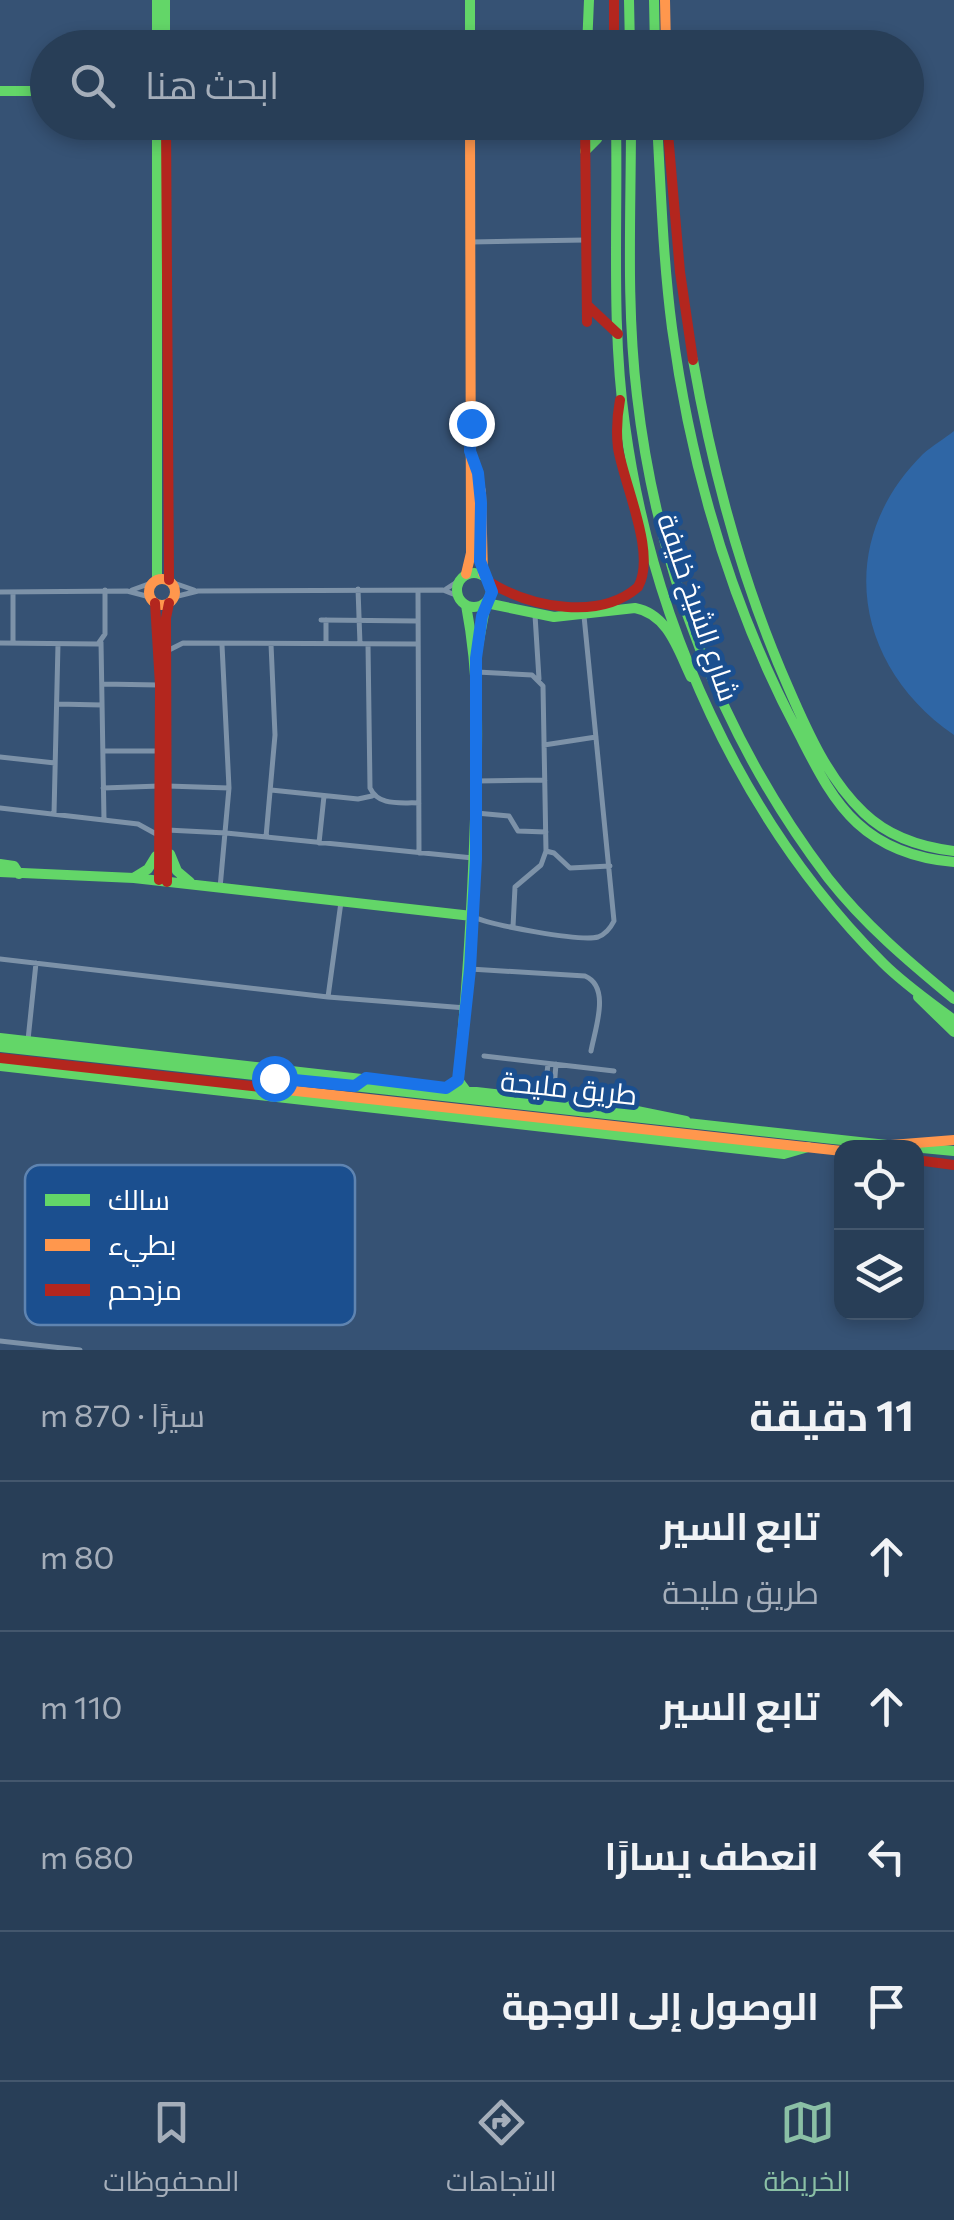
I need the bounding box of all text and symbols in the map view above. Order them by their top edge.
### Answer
search box [30,30,924,140]
icon: search [65,58,120,113]
text: ابحث هنا [145,60,279,107]
route end [449,401,495,447]
street label: شارع الشيخ خليفة [648,509,747,706]
route start [252,1056,298,1102]
street label: طريق مليحة [499,1063,639,1112]
map controls [834,1140,924,1320]
button: locate [834,1140,924,1230]
legend [25,1165,355,1325]
text: سالك [108,1182,170,1216]
text: بطيء [108,1227,176,1267]
button: layers [834,1230,924,1320]
text: مزدحم [108,1272,182,1310]
text: 11 دقيقة [749,1388,914,1440]
text: سيرًا · 870 m [40,1394,205,1434]
text: تابع السير [661,1501,819,1548]
icon: ahead [859,1529,914,1584]
text: 80 m [40,1536,114,1576]
text: طريق مليحة [662,1571,819,1611]
icon: ahead [859,1679,914,1734]
text: تابع السير [661,1681,819,1728]
text: 110 m [40,1686,122,1726]
icon: left [859,1829,914,1884]
text: انعطف يسارًا [604,1831,819,1878]
text: 680 m [40,1836,134,1876]
icon: arrive [859,1979,914,2034]
text: الوصول إلى الوجهة [502,1981,819,2028]
tab: المحفوظات [103,2095,240,2207]
tab: الاتجاهات [446,2095,557,2207]
tab: الخريطة [763,2095,851,2207]

